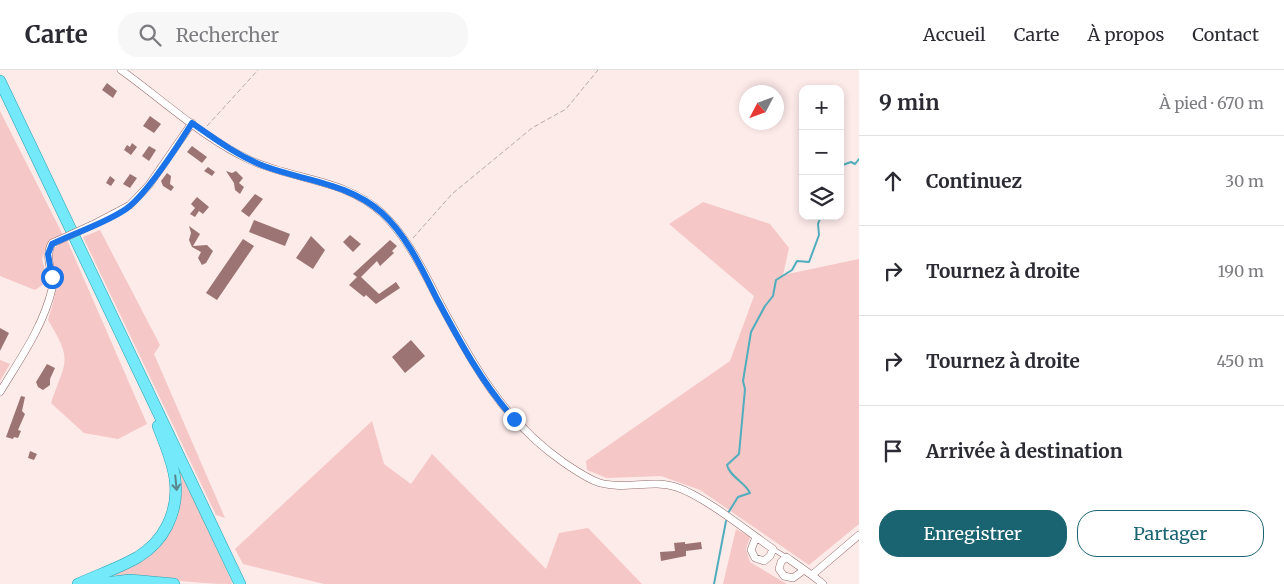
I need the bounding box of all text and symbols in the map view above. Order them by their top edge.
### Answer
search box [118,12,468,57]
text: Carte [25,19,88,50]
icon: search [136,21,164,49]
text: Rechercher [176,23,279,47]
text: Accueil [923,23,986,46]
text: Carte [1014,23,1059,46]
text: À propos [1087,23,1164,46]
text: Contact [1192,23,1259,46]
north arrow [739,85,784,130]
map controls [799,85,844,220]
button: + [799,85,844,130]
text: 9 min [879,89,939,116]
text: À pied · 670 m [1159,93,1264,113]
button: − [799,130,844,175]
icon: ahead [879,167,907,195]
text: Continuez [926,169,1022,193]
text: 30 m [1225,171,1264,191]
button: layers [799,175,844,220]
icon: right [879,257,907,285]
text: Tournez à droite [926,259,1080,283]
text: 190 m [1218,261,1264,281]
route start [41,266,64,289]
icon: right [879,347,907,375]
text: Tournez à droite [926,349,1080,373]
text: 450 m [1216,351,1264,371]
route end [503,408,526,431]
icon: arrive [879,437,907,465]
text: Arrivée à destination [926,439,1123,463]
one-way arrow [171,474,181,490]
button: Enregistrer [879,510,1067,557]
button: Partager [1077,510,1264,557]

